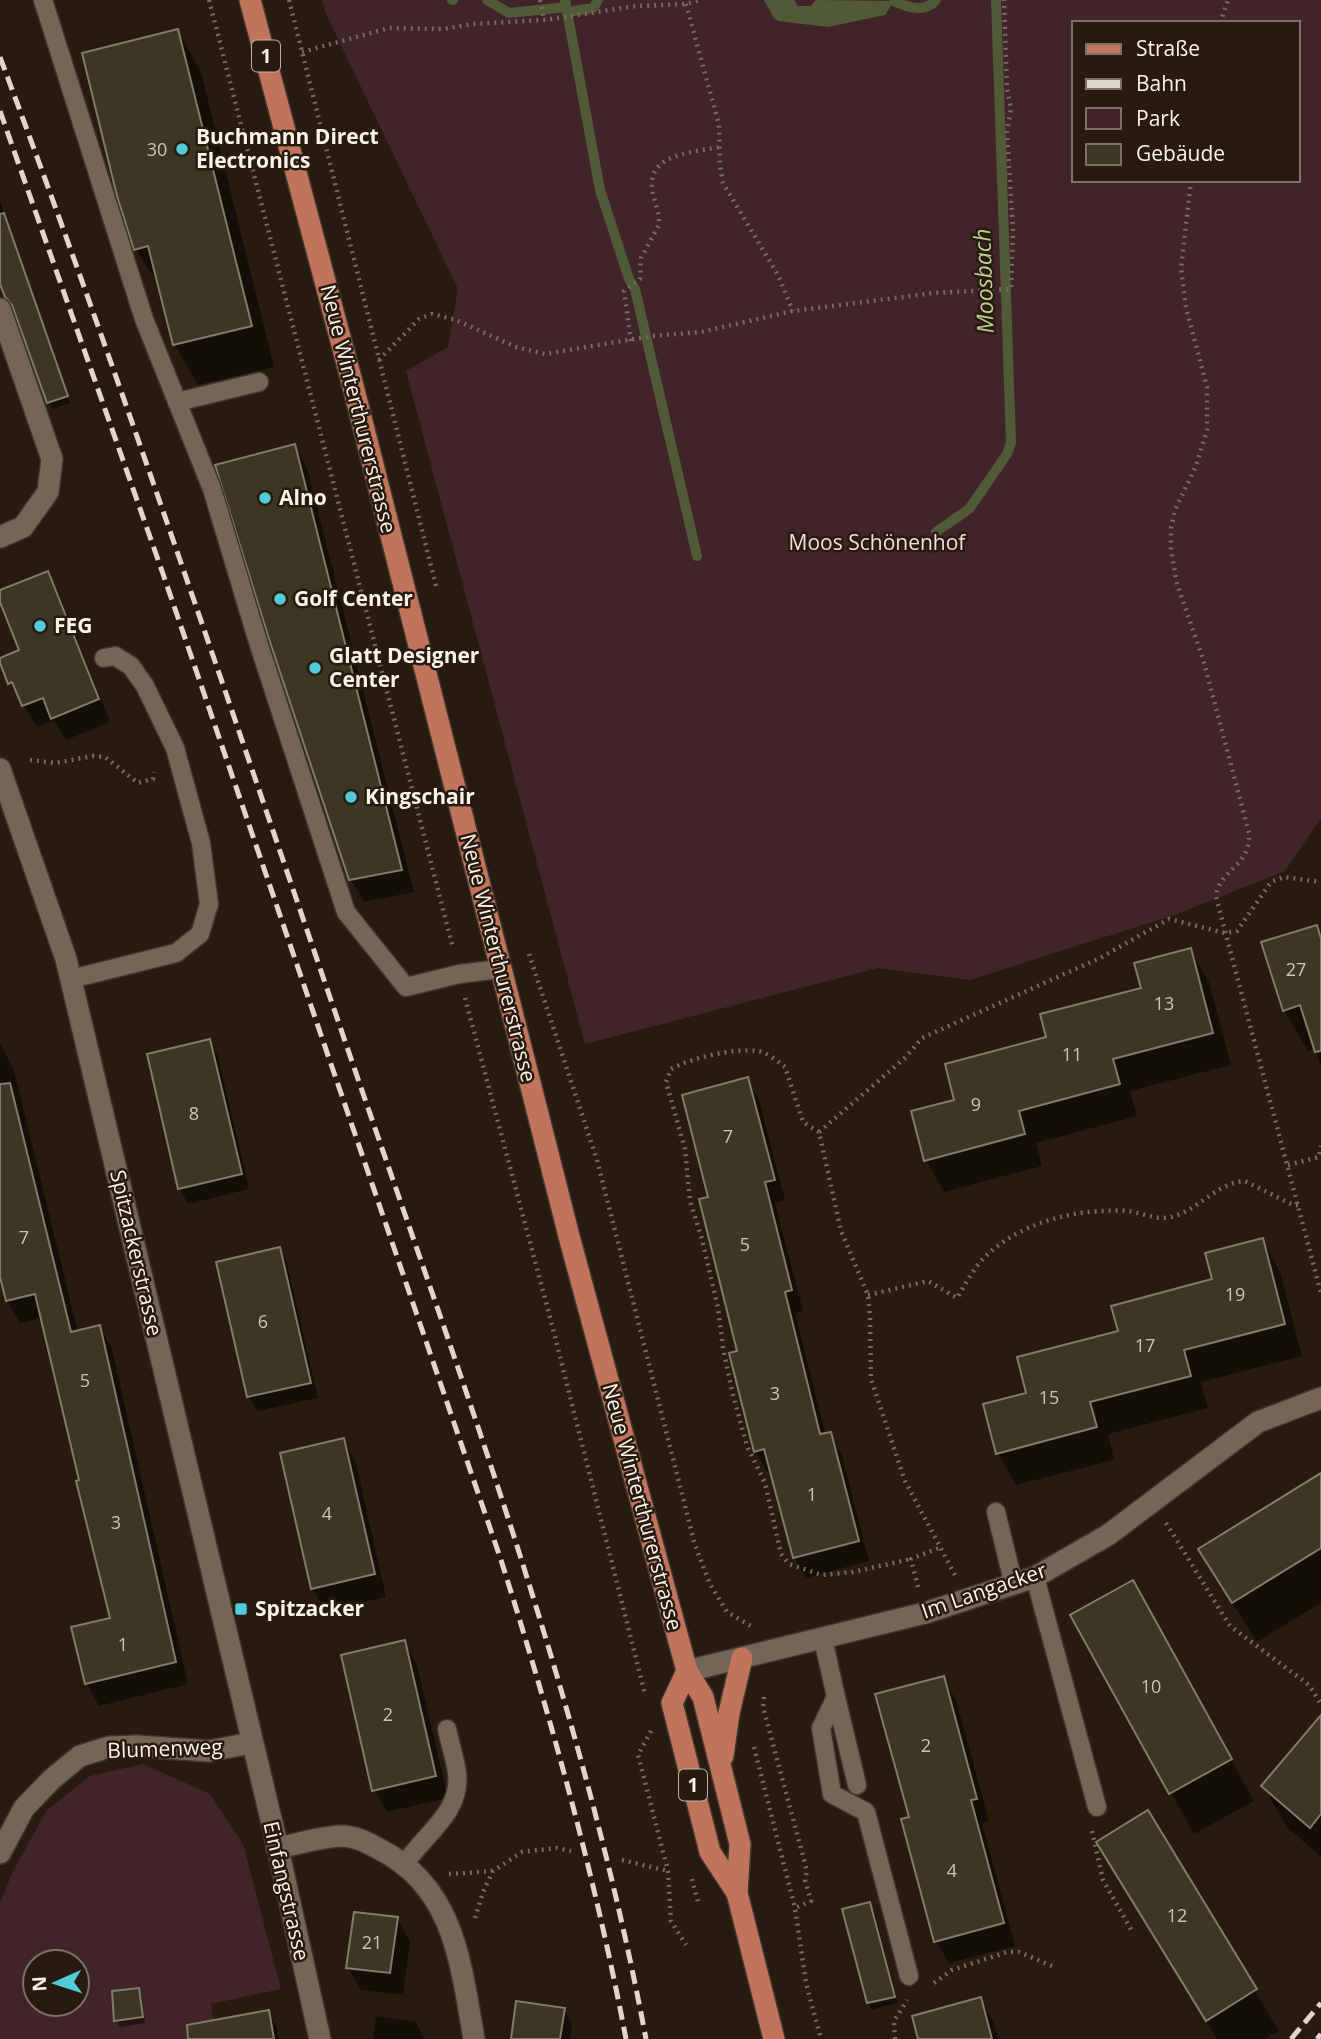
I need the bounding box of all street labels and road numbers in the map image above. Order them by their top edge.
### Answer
road number: 1 [252,40,280,72]
street label: Neue Winterthurerstrasse [315,282,403,536]
street label: Neue Winterthurerstrasse [455,831,543,1085]
street label: Spitzackerstrasse [104,1167,170,1339]
street label: Neue Winterthurerstrasse [596,1380,689,1633]
street label: Im Langacker [917,1555,1050,1625]
street label: Blumenweg [107,1732,223,1764]
road number: 1 [679,1770,707,1800]
street label: Einfangstrasse [257,1818,317,1963]

